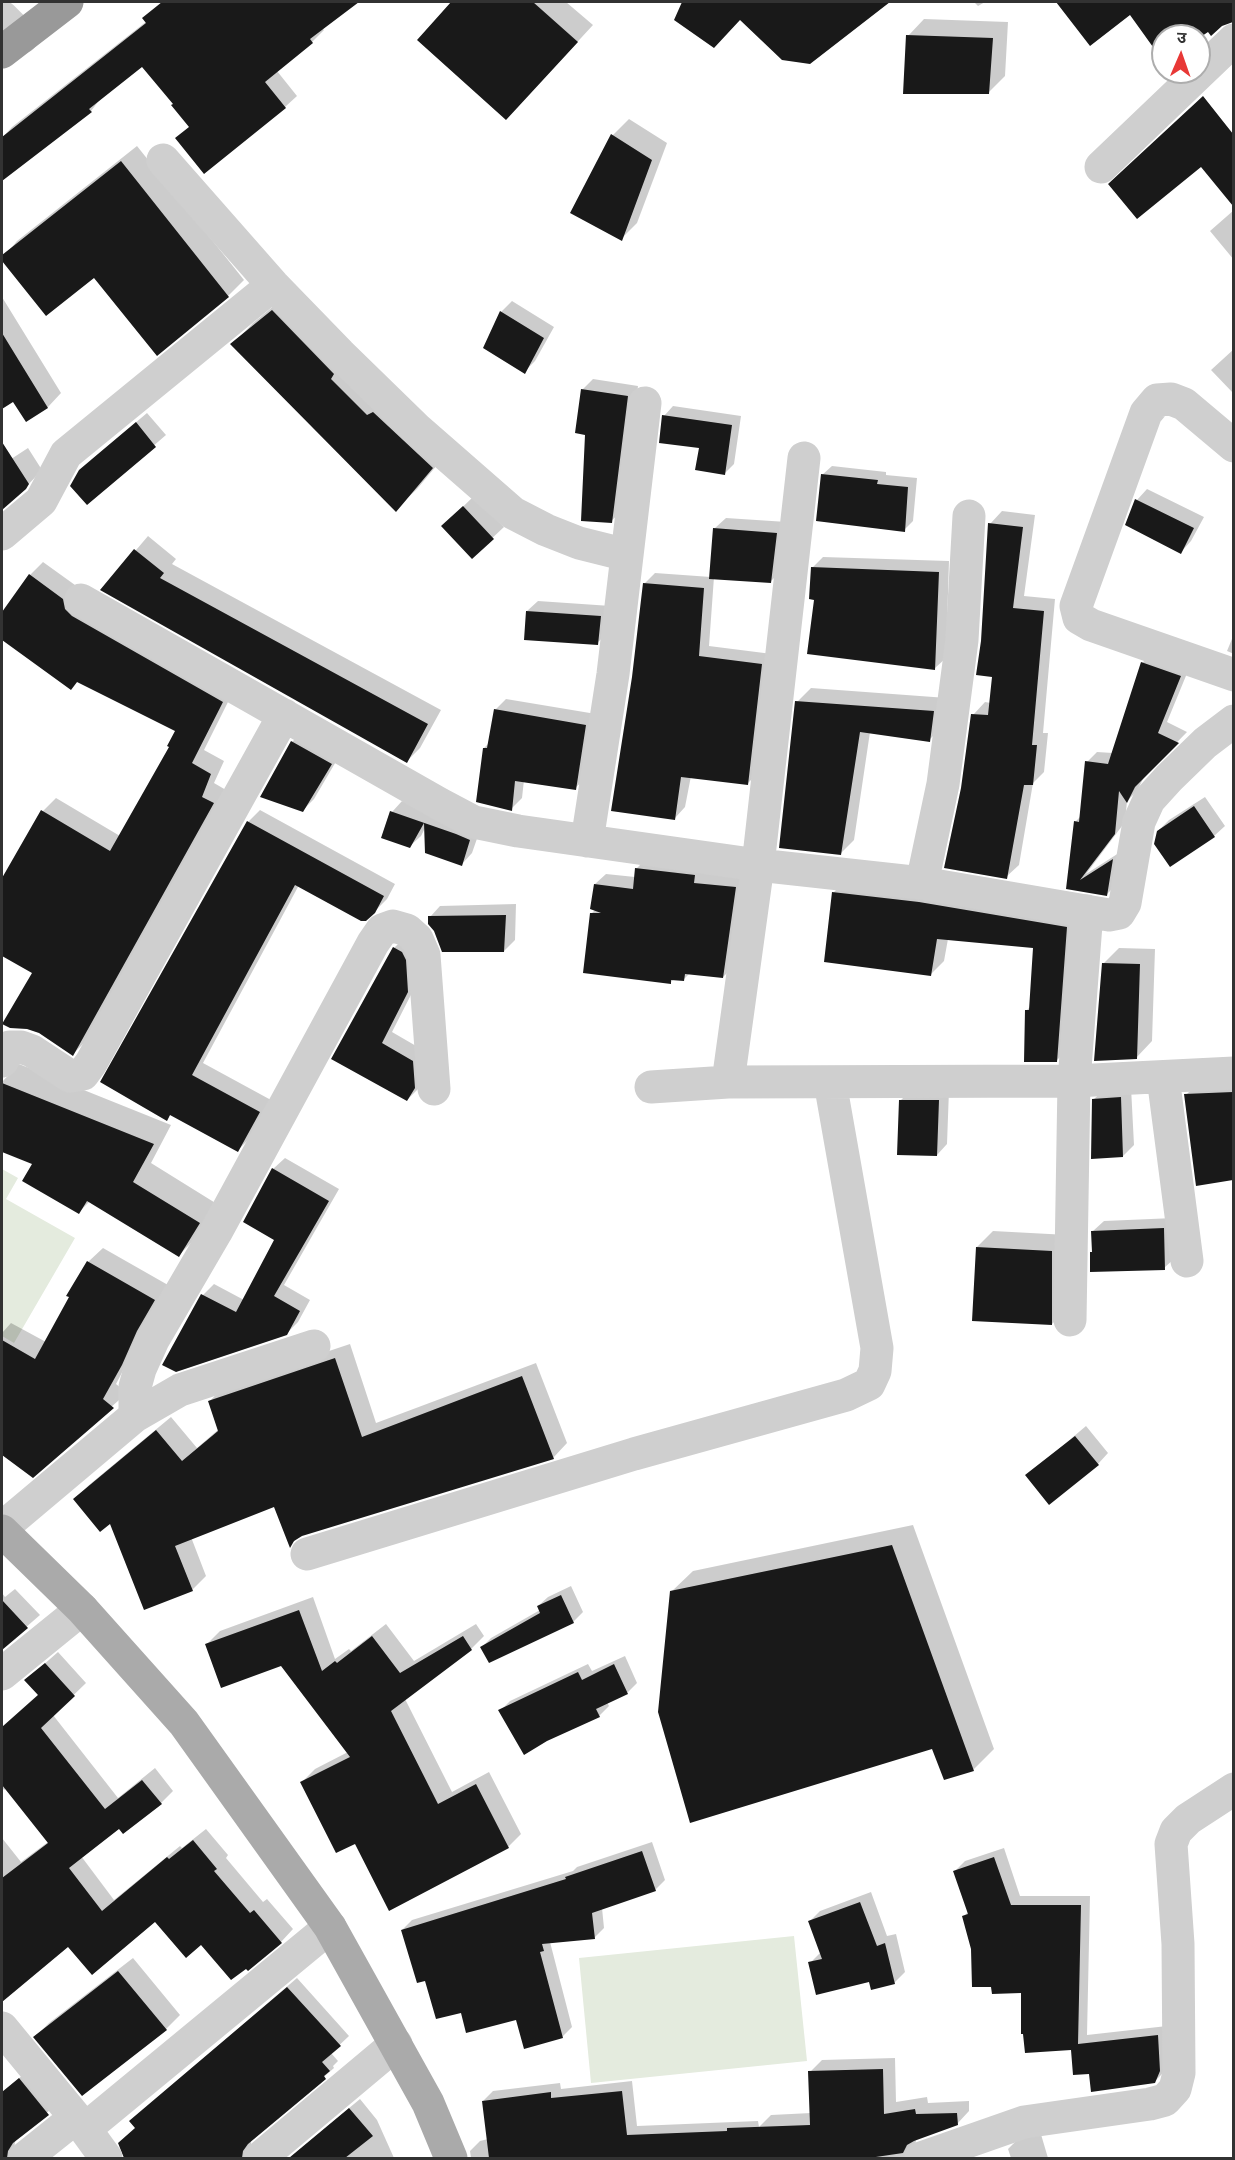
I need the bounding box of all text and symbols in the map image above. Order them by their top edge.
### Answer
north arrow [1151,24,1211,84]
text: उ [1177,28,1187,47]

